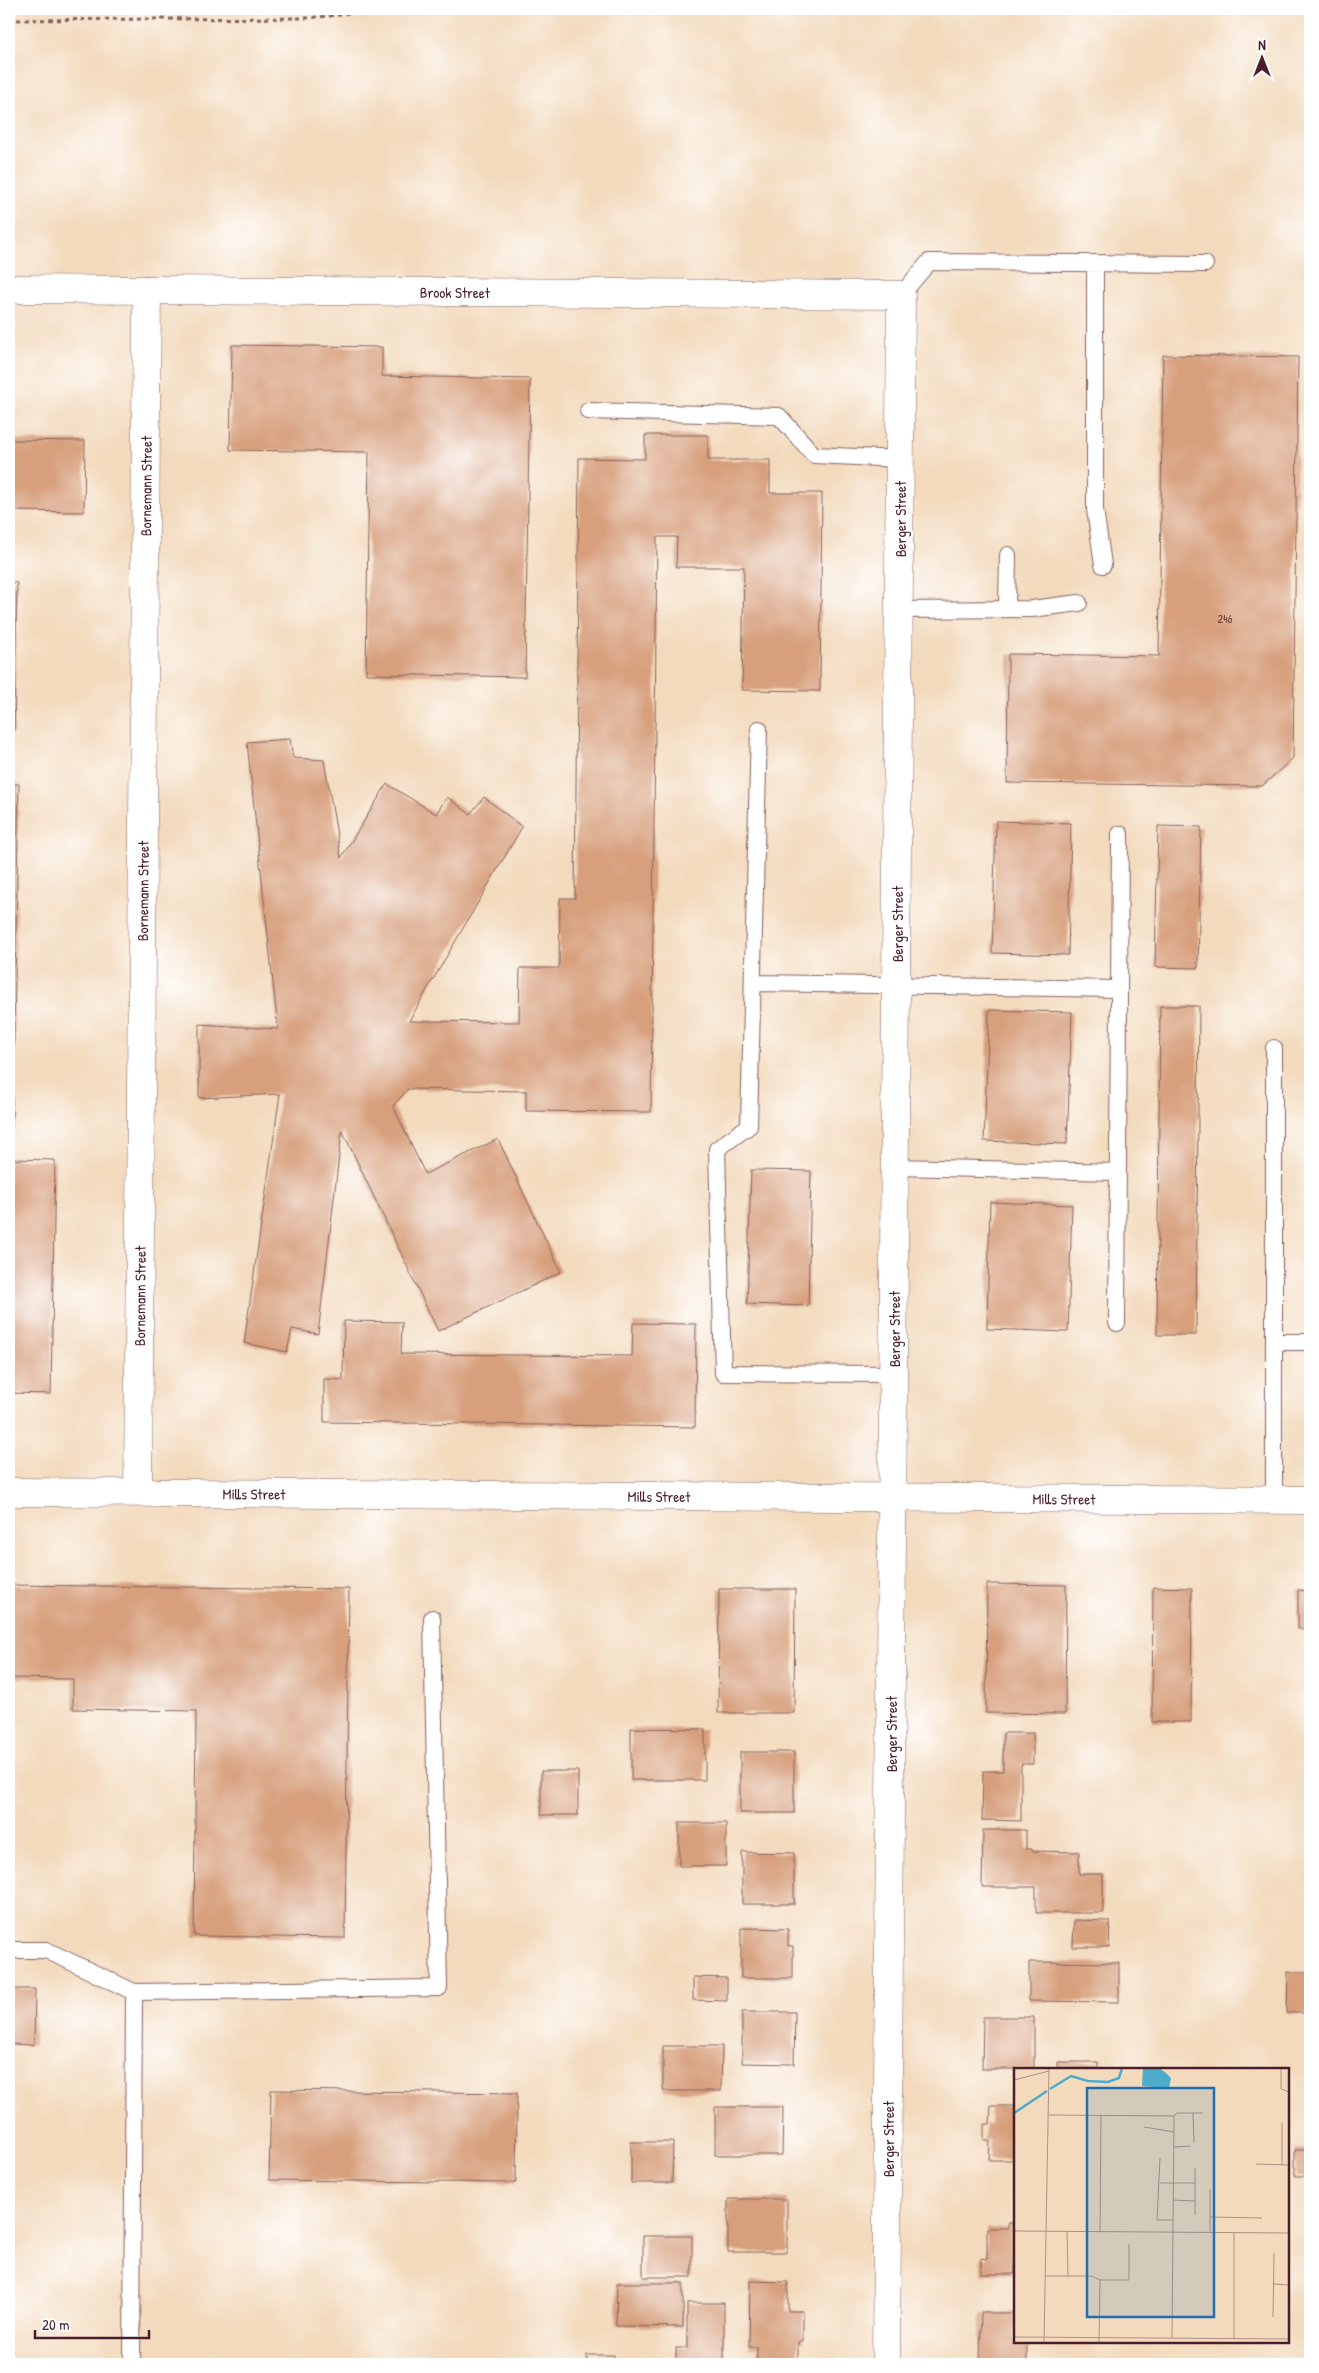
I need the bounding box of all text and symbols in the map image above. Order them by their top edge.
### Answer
north arrow [1236,32,1286,82]
text: N [1258,35,1266,54]
street label: Brook Street [420,281,491,303]
street label: Bornemann Street [135,435,156,536]
street label: Berger Street [890,480,911,557]
house number: 246 [1218,610,1233,627]
street label: Bornemann Street [132,840,153,941]
street label: Berger Street [887,885,908,962]
street label: Bornemann Street [129,1245,150,1346]
street label: Berger Street [884,1290,905,1367]
street label: Mills Street [222,1483,286,1504]
street label: Mills Street [627,1485,691,1507]
street label: Mills Street [1032,1488,1096,1509]
street label: Berger Street [881,1695,902,1772]
inset map [1014,2068,1289,2343]
street label: Berger Street [878,2100,899,2177]
scale bar [35,2308,149,2340]
text: 20 m [42,2314,69,2335]

